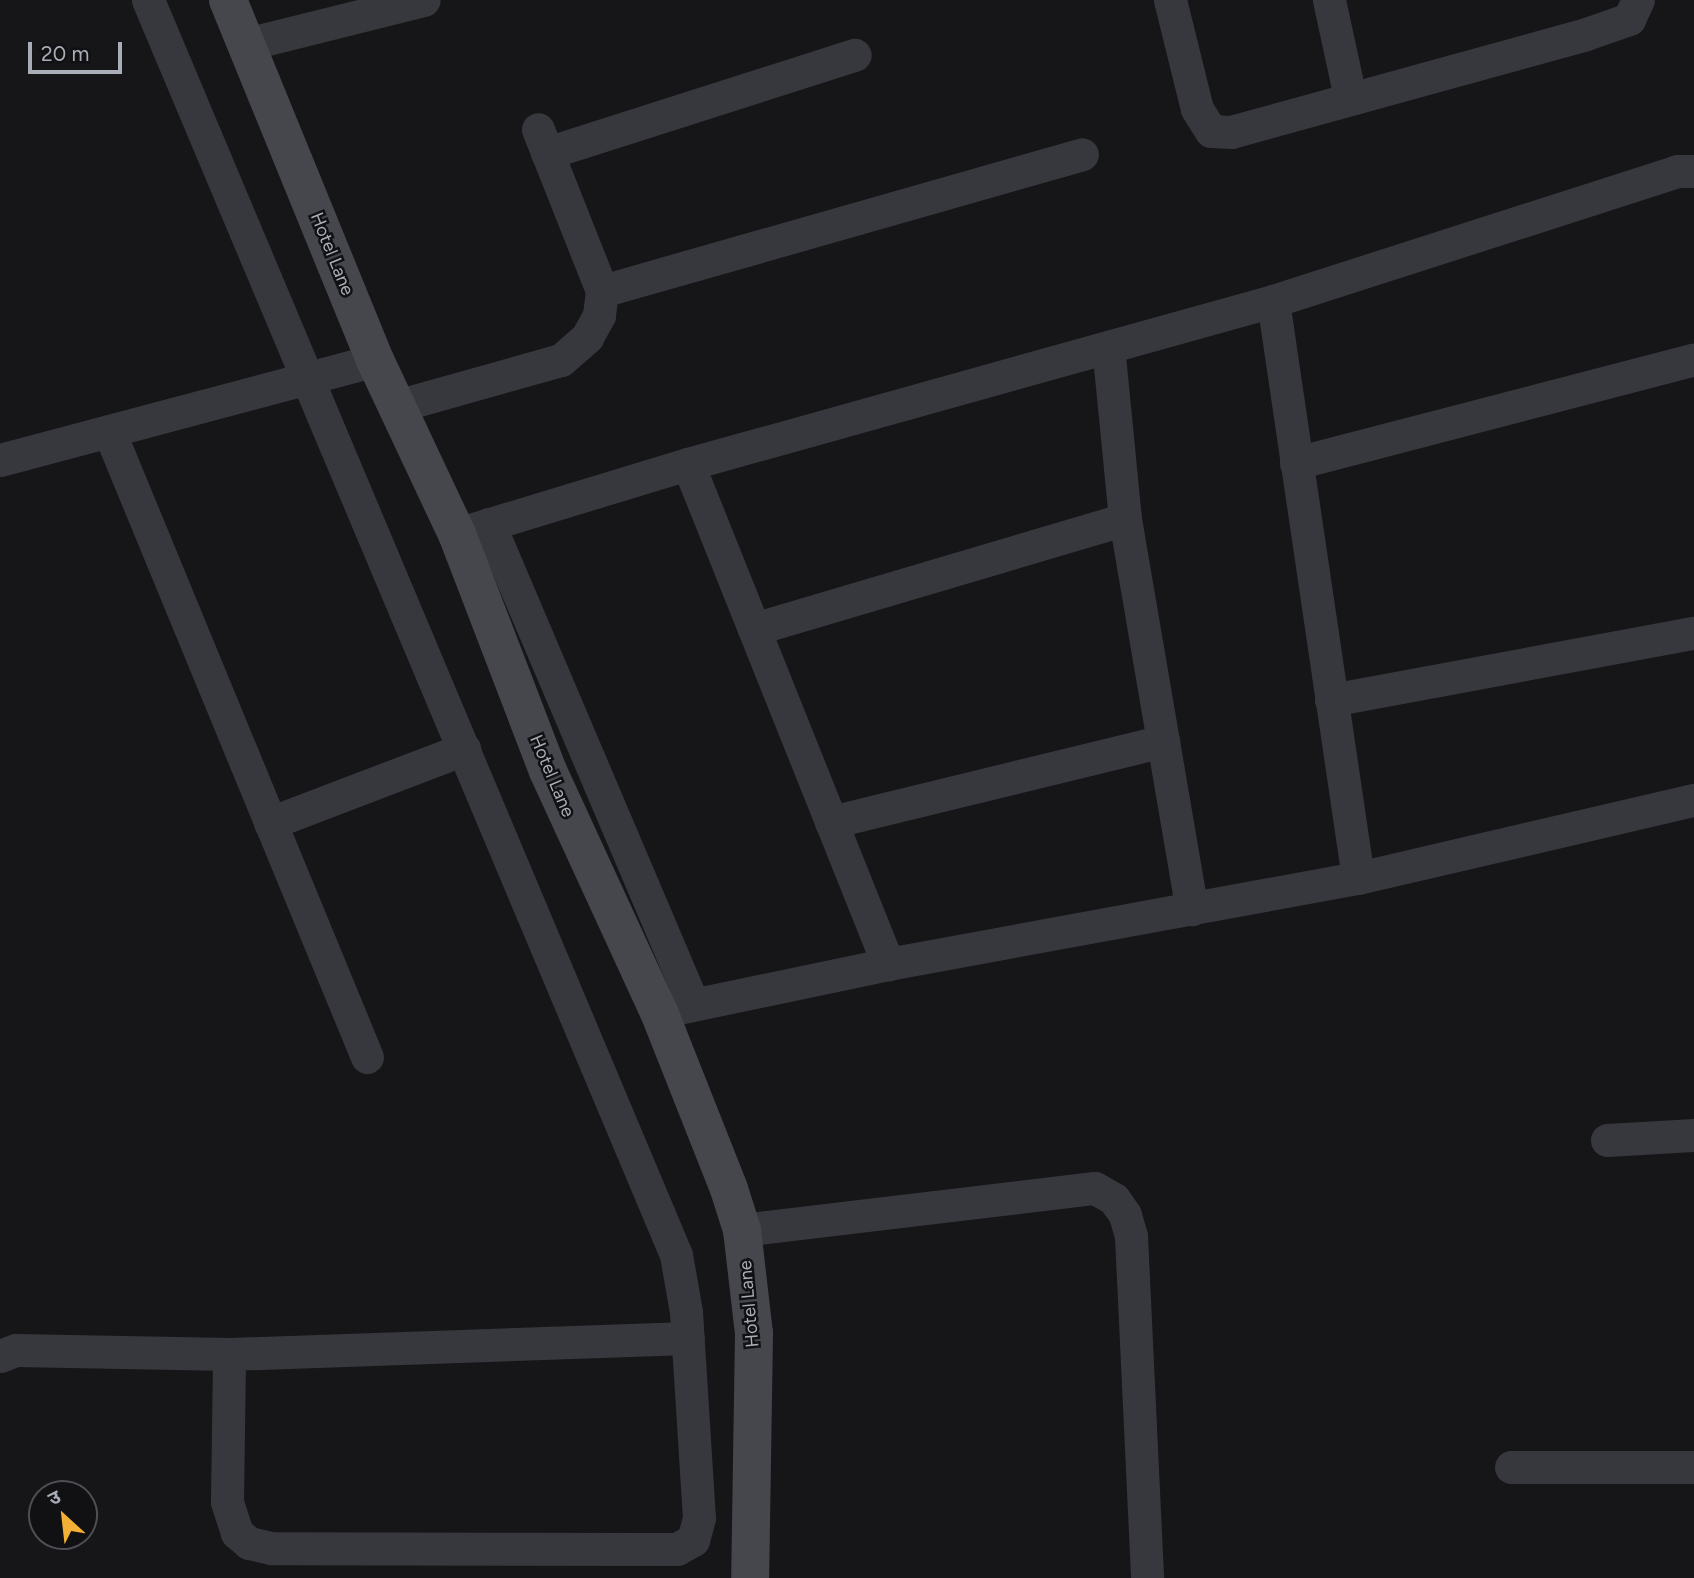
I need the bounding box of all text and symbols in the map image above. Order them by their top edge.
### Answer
scale bar [32,28,126,72]
text: 20 m [41,41,89,66]
street label: Hotel Lane [306,209,358,299]
street label: Hotel Lane [525,732,579,820]
street label: Hotel Lane [734,1260,764,1348]
north arrow [28,1480,98,1550]
text: उ [44,1485,64,1510]

